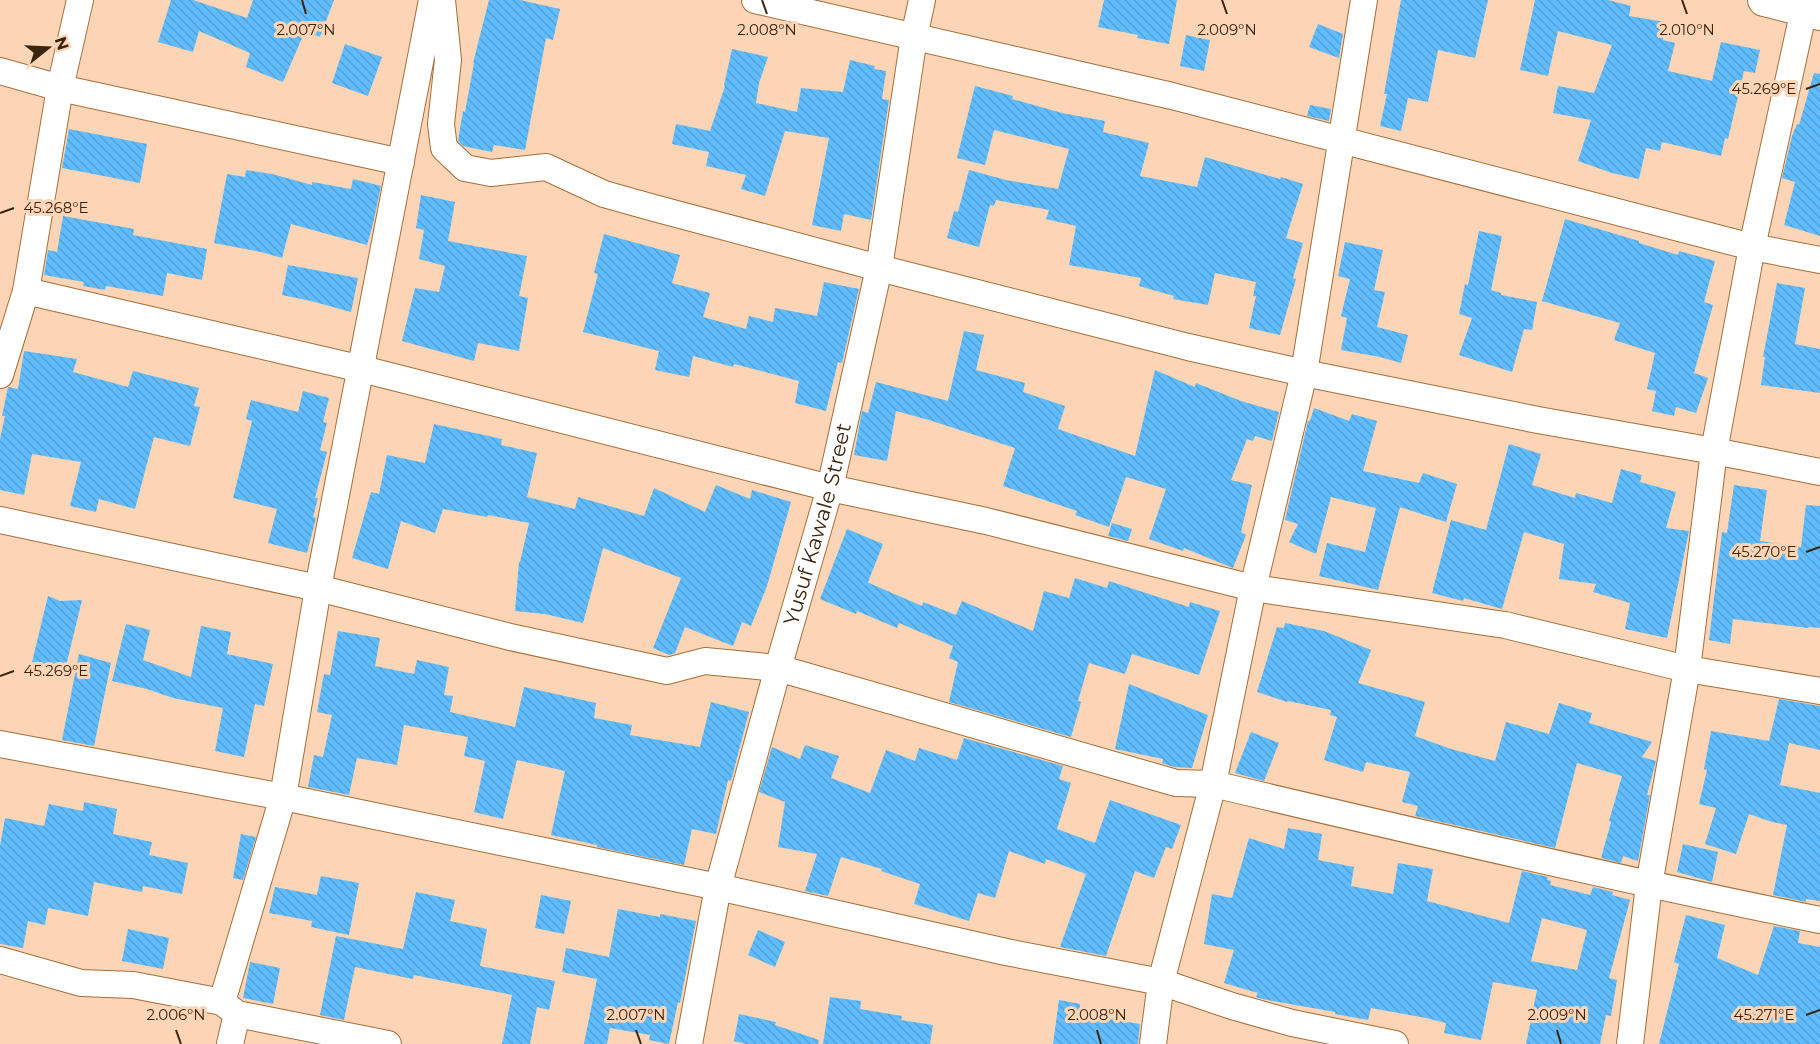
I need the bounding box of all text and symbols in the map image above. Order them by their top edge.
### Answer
north arrow [18,18,78,78]
text: 2.007°N [277,20,335,39]
text: 2.008°N [737,20,797,39]
text: 2.009°N [1197,20,1257,39]
text: 2.010°N [1659,20,1715,39]
text: N [51,34,73,53]
text: 45.269°E [1732,79,1796,98]
text: 45.268°E [23,198,89,217]
street label: Yusuf Kawale Street [778,421,856,628]
text: 45.270°E [1731,542,1797,561]
text: 45.269°E [24,661,88,680]
text: 2.006°N [147,1005,205,1024]
text: 2.007°N [607,1005,665,1024]
text: 2.008°N [1067,1005,1127,1024]
text: 2.009°N [1527,1005,1587,1024]
text: 45.271°E [1734,1005,1794,1024]

